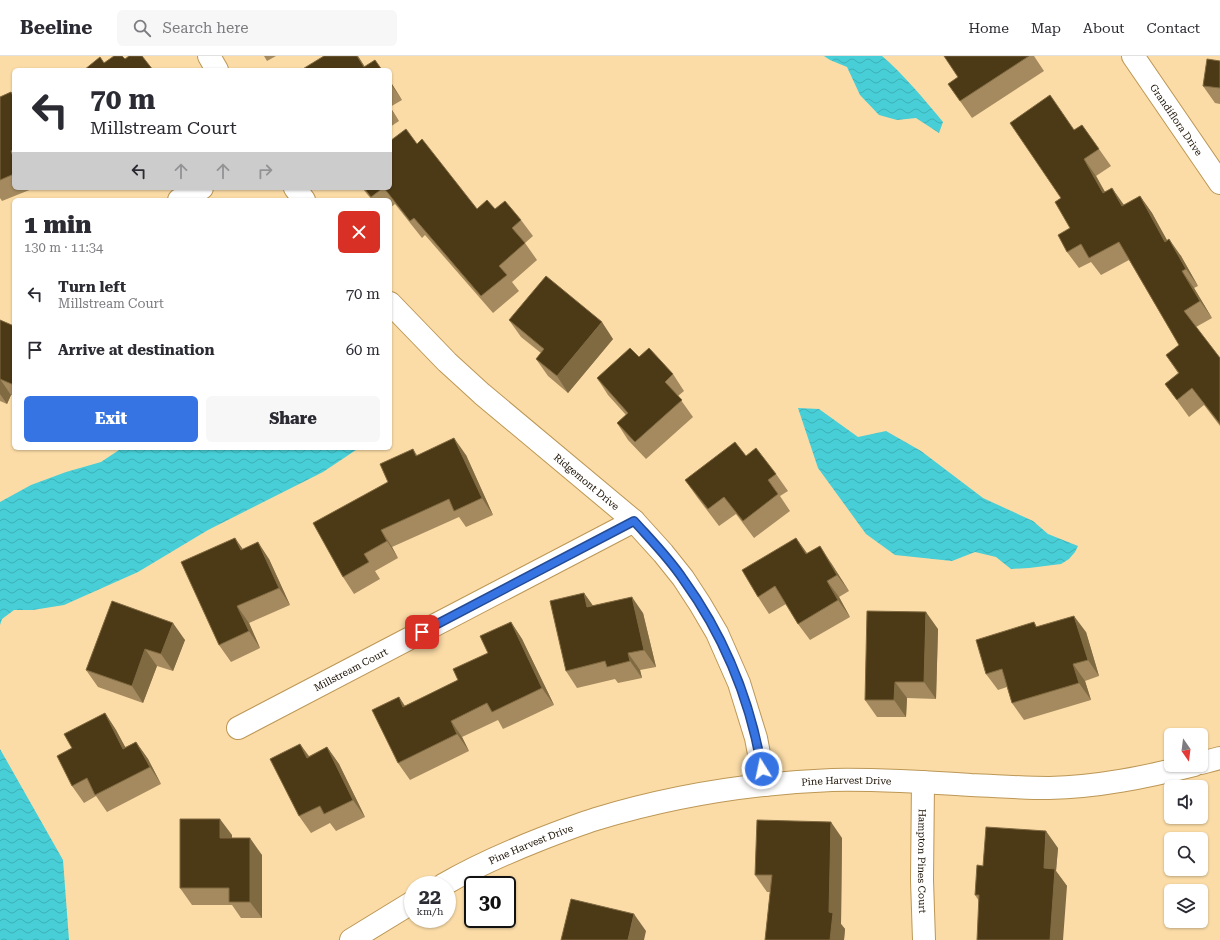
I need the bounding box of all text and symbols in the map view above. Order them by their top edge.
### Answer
search box [117,10,397,46]
text: Beeline [20,16,93,39]
icon: search [131,17,153,39]
text: Search here [163,19,248,37]
text: Home [968,20,1009,36]
text: Map [1031,20,1061,36]
text: About [1083,20,1125,36]
text: Contact [1147,20,1200,36]
street label: Grandiflora Drive [1148,82,1205,158]
text: 70 m [90,83,155,116]
icon: left [24,84,76,136]
text: Millstream Court [90,117,237,138]
icon: left [128,160,150,182]
icon: ahead [170,160,192,182]
icon: ahead [212,160,234,182]
icon: right [254,160,276,182]
text: 1 min [24,211,91,239]
button: close [338,211,380,253]
text: 130 m · 11:34 [24,240,103,255]
text: Turn left [58,278,126,296]
icon: left [24,283,46,305]
text: 70 m [346,285,380,303]
text: Millstream Court [58,296,164,311]
icon: arrive [24,339,46,361]
text: Arrive at destination [58,341,214,359]
text: 60 m [346,341,380,359]
button: Exit [24,396,198,442]
button: Share [206,396,380,442]
street label: Ridgemont Drive [552,452,622,513]
pin [405,615,439,649]
icon: arrive [411,621,433,643]
street label: Millstream Court [312,646,390,693]
north arrow [1164,728,1208,772]
map controls [1164,728,1208,928]
position arrow [741,748,783,790]
street label: Pine Harvest Drive [801,775,892,788]
button: sound [1164,780,1208,824]
street label: Hampton Pines Court [916,809,928,914]
street label: Pine Harvest Drive [487,822,575,867]
button: search [1164,832,1208,876]
speed limit sign: 30 [464,876,516,928]
button: layers [1164,884,1208,928]
text: 22 [419,885,441,909]
text: km/h [417,906,443,917]

